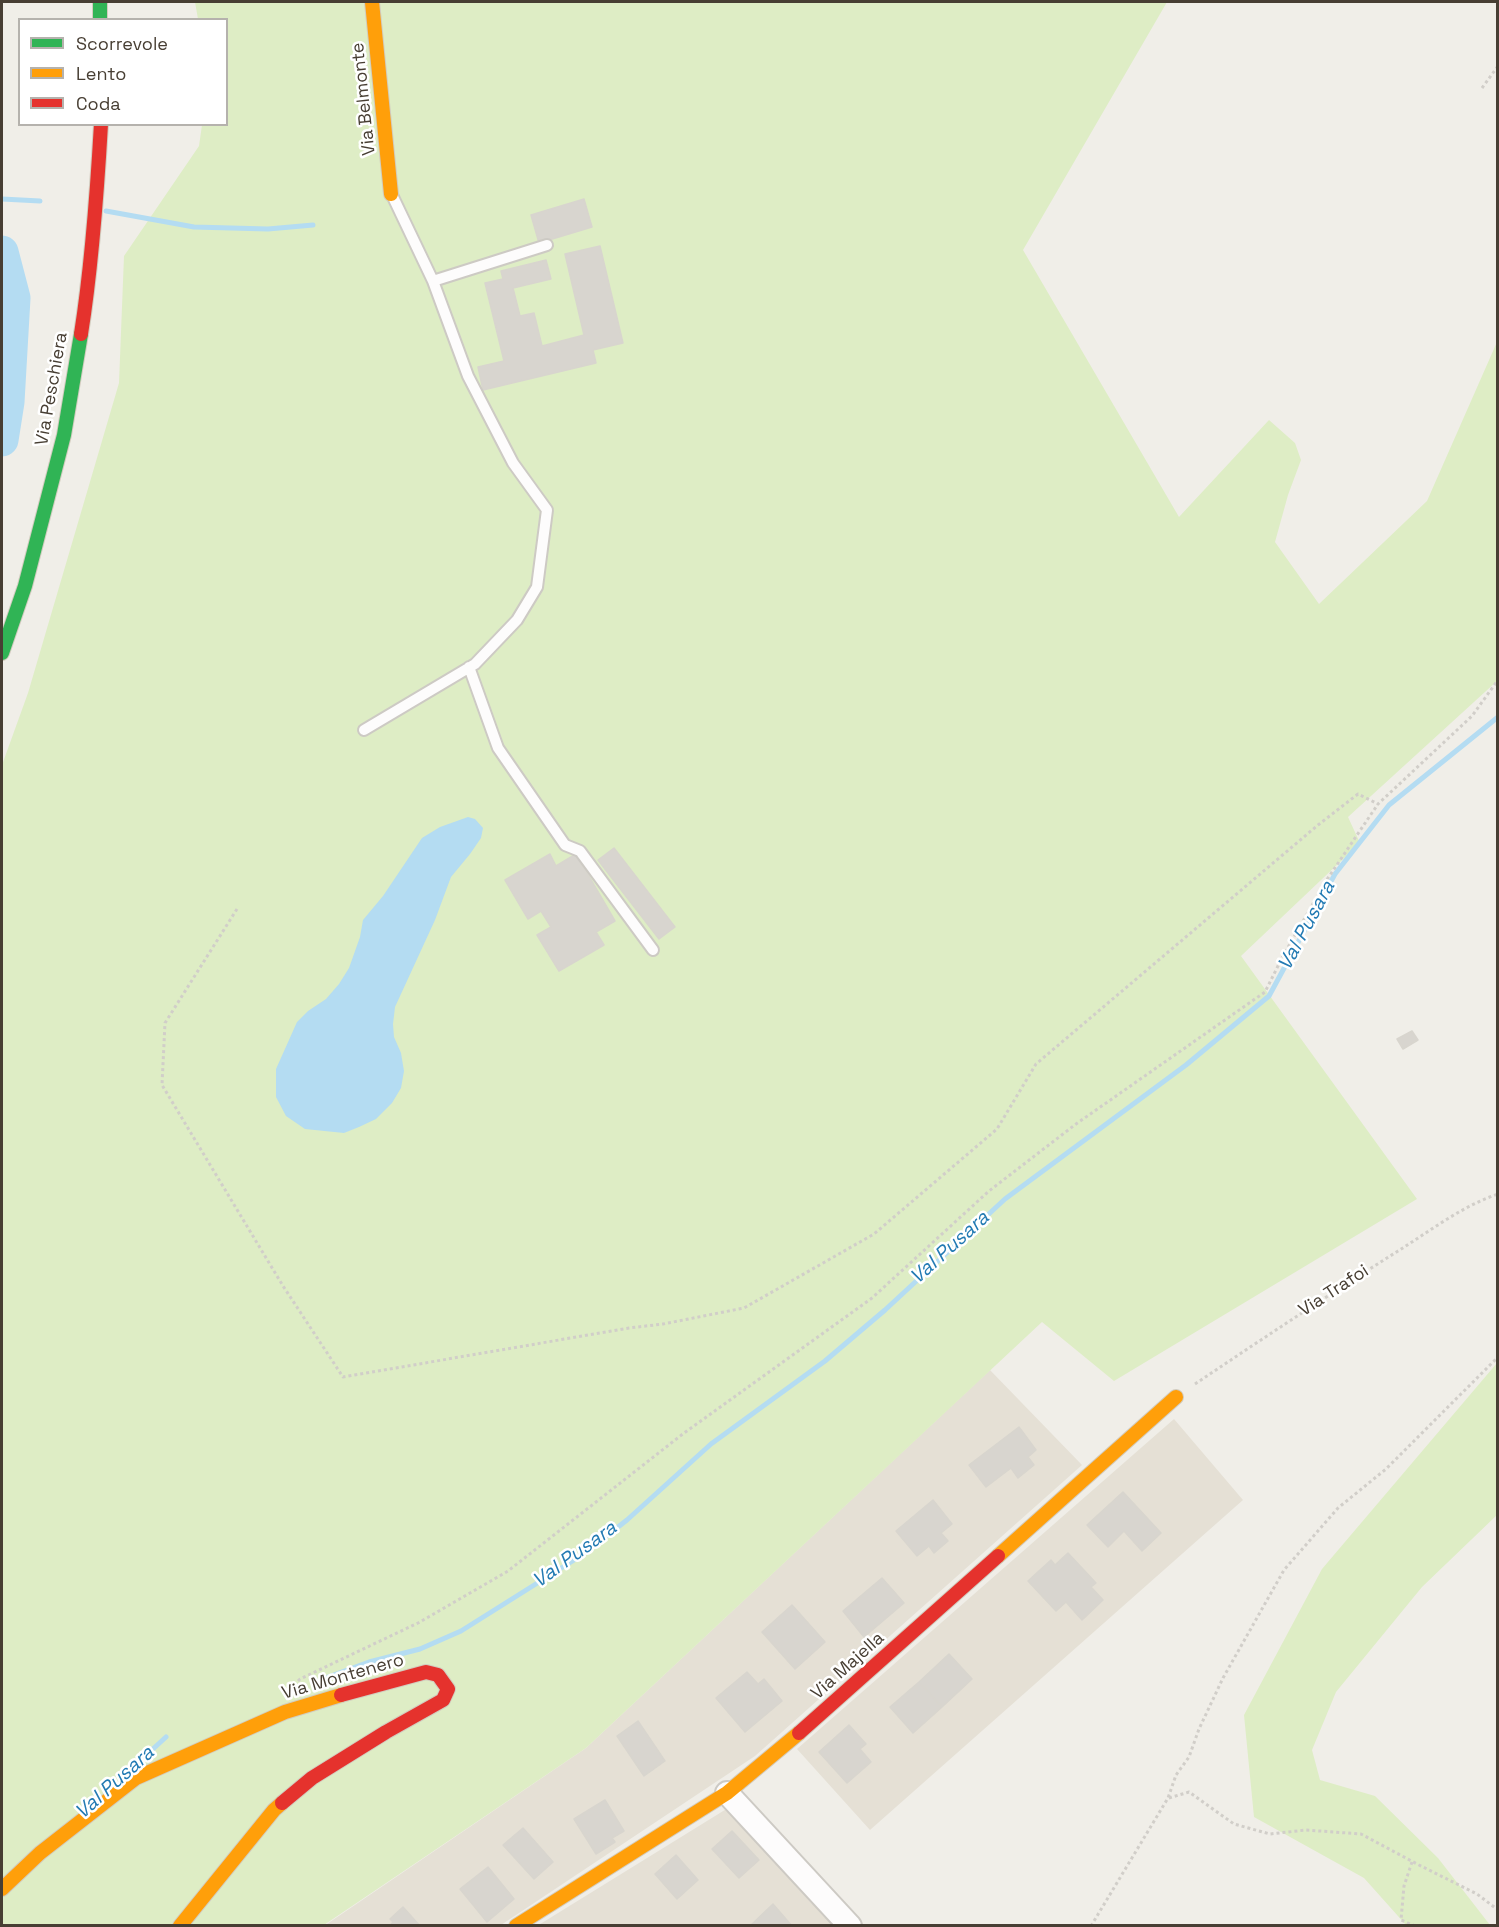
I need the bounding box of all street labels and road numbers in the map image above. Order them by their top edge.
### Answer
street label: Via Belmonte [347,41,381,157]
street label: Via Peschiera [31,331,73,447]
street label: Via Trafoi [1295,1260,1373,1322]
street label: Via Majella [807,1628,889,1704]
street label: Via Montenero [280,1649,406,1705]

